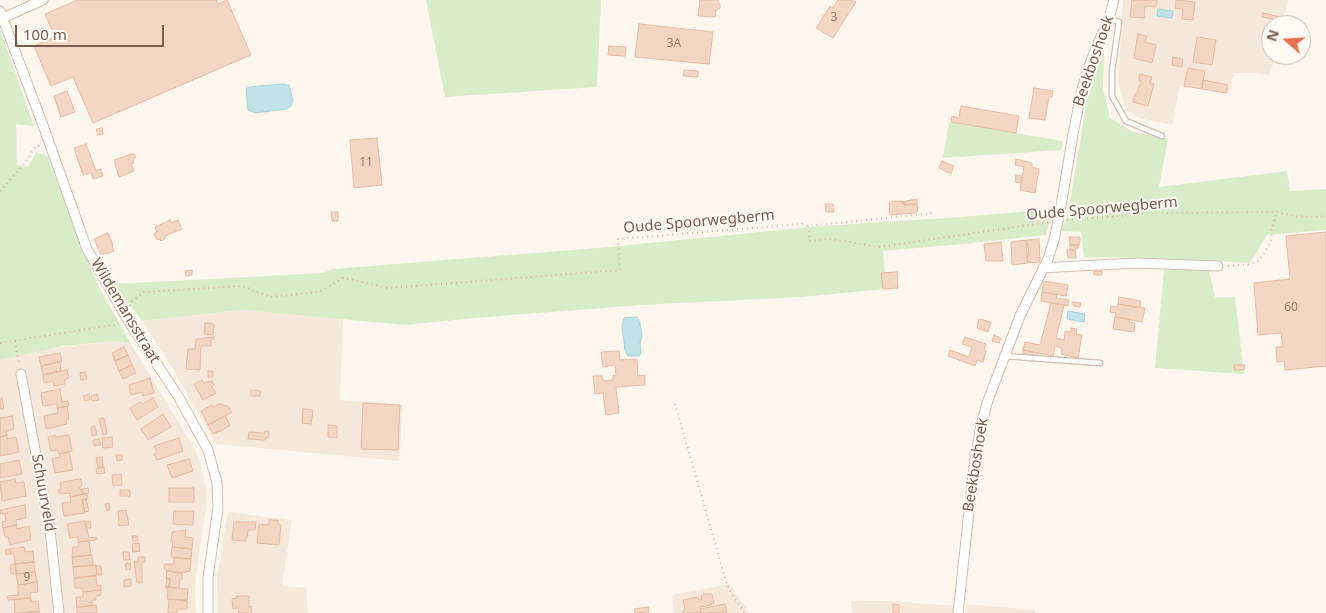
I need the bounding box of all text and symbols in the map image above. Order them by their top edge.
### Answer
house number: 3 [831,11,837,25]
street label: Beekboshoek [1070,13,1118,109]
scale bar [18,15,166,47]
north arrow [1261,15,1311,65]
text: 100 m [23,24,67,44]
text: N [1261,27,1283,44]
house number: 3A [667,37,681,51]
house number: 11 [359,156,373,170]
street label: Oude Spoorwegberm [1026,193,1178,225]
street label: Oude Spoorwegberm [623,206,775,238]
street label: Wildemansstraat [87,255,163,367]
house number: 60 [1284,301,1298,315]
street label: Beekboshoek [960,417,992,513]
street label: Schuurveld [27,453,59,533]
house number: 9 [24,571,30,585]

